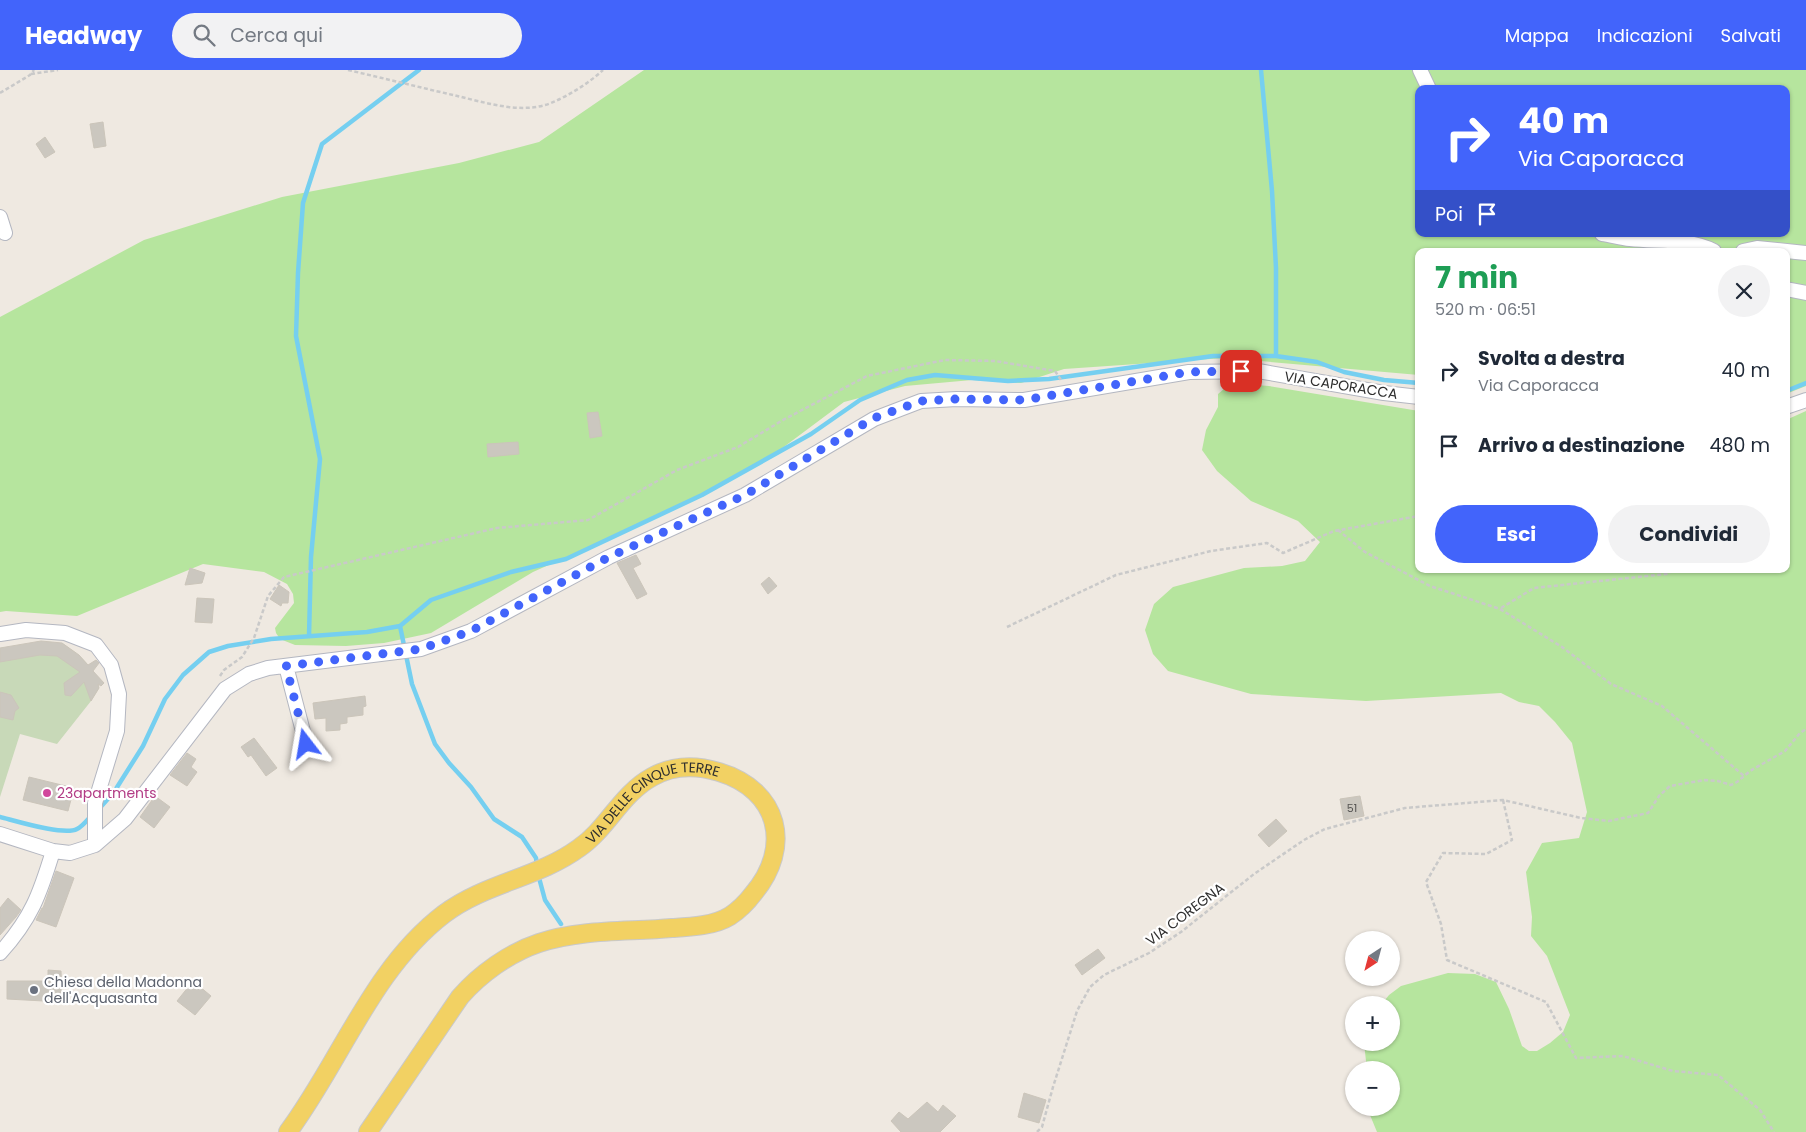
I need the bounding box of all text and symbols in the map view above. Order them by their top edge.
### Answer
search box [172,13,522,58]
text: Headway [25,19,142,52]
icon: search [190,21,218,49]
text: Cerca qui [230,22,323,49]
text: Mappa [1505,23,1569,48]
text: Indicazioni [1597,23,1693,48]
text: Salvati [1721,23,1781,48]
text: 40 m [1518,96,1609,145]
icon: right [1435,105,1500,170]
text: Via Caporacca [1518,143,1685,174]
icon: arrive [1473,200,1501,228]
text: Poi [1435,201,1463,228]
text: 7 min [1435,256,1518,299]
button: close [1718,265,1770,317]
text: 520 m · 06:51 [1435,298,1536,321]
text: Svolta a destra [1478,345,1625,372]
pin [1220,350,1262,392]
icon: arrive [1227,357,1255,385]
icon: right [1435,357,1463,385]
text: 40 m [1721,357,1770,384]
street label: VIA CAPORACCA [1283,366,1399,404]
text: Via Caporacca [1478,374,1599,397]
icon: arrive [1435,432,1463,460]
text: Arrivo a destinazione [1478,432,1685,459]
text: 480 m [1709,432,1770,459]
button: Esci [1435,505,1598,563]
button: Condividi [1608,505,1770,563]
position arrow [279,717,331,769]
street label: VIA DELLE CINQUE TERRE [581,757,722,848]
place label: 23apartments [57,783,156,803]
marker: 23apartments [41,787,53,799]
house number: 51 [1347,800,1357,816]
street label: VIA COREGNA [1142,878,1228,950]
north arrow [1345,931,1400,986]
map controls [1345,931,1400,1116]
place label: Chiesa della Madonna dell'Acquasanta [44,972,202,1008]
marker: Chiesa della Madonna dell'Acquasanta [28,984,40,996]
button: + [1345,996,1400,1051]
button: − [1345,1061,1400,1116]

